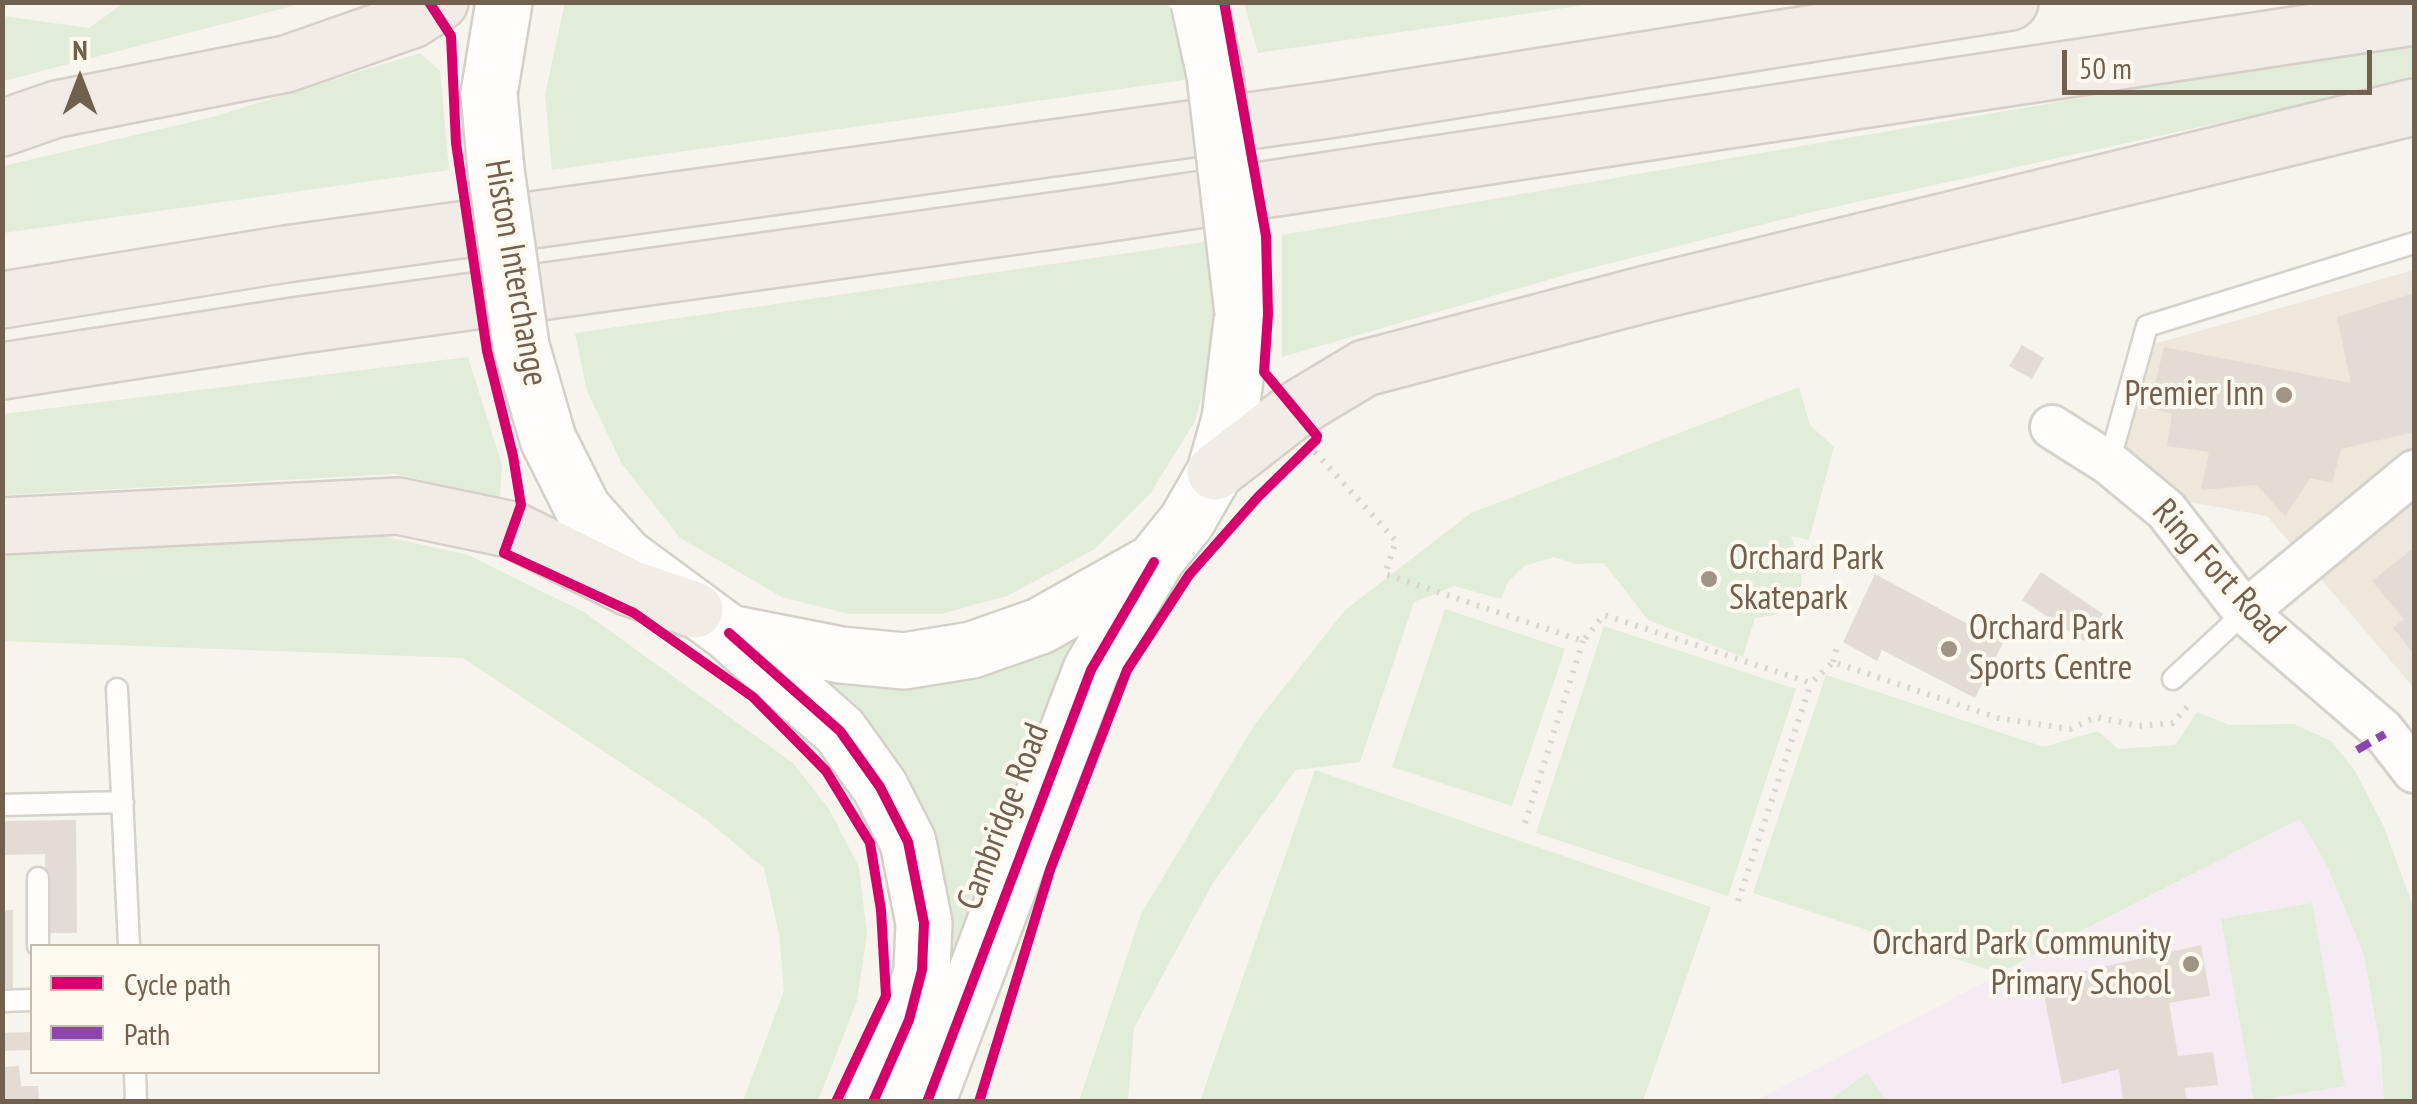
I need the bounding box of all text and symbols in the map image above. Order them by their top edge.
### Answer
north arrow [30,30,130,130]
scale bar [2067,30,2377,92]
text: N [72,31,88,68]
text: 50 m [2079,48,2132,87]
street label: Histon Interchange [474,157,556,389]
place label: Premier Inn [2124,374,2264,416]
marker: Premier Inn [2273,384,2295,406]
street label: Ring Fort Road [2142,491,2294,653]
place label: Orchard Park Skatepark [1729,538,1884,620]
marker: Orchard Park Skatepark [1698,568,1720,590]
place label: Orchard Park Sports Centre [1969,608,2132,690]
marker: Orchard Park Sports Centre [1938,638,1960,660]
street label: Cambridge Road [949,718,1059,916]
place label: Orchard Park Community Primary School [1872,923,2171,1005]
legend [30,944,380,1074]
marker: Orchard Park Community Primary School [2180,953,2202,975]
text: Cycle path [124,964,231,1003]
text: Path [124,1014,170,1053]

